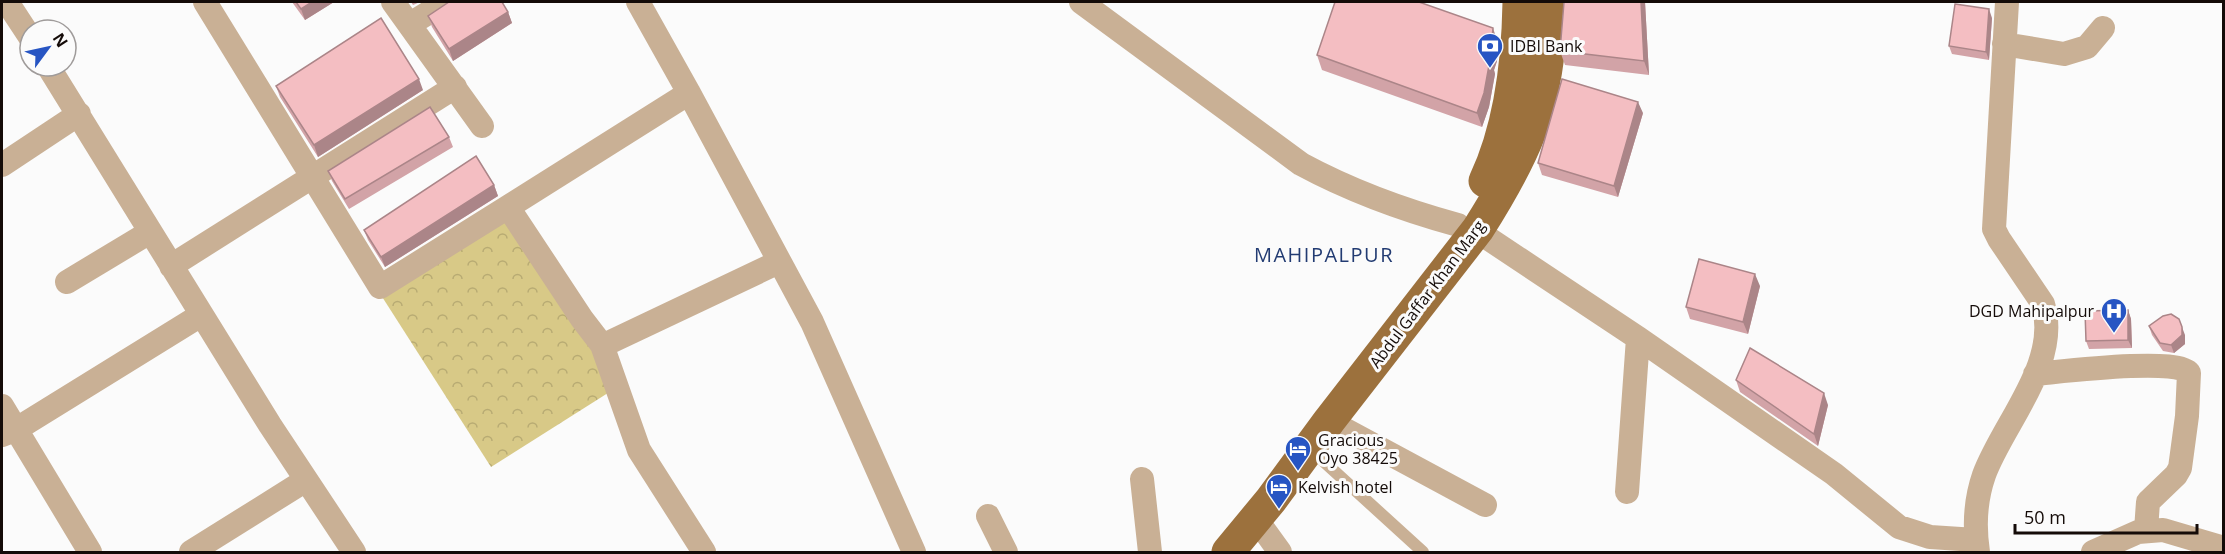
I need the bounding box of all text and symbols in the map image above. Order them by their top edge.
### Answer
north arrow [18,18,78,78]
text: N [48,28,73,51]
bank icon: IDBI Bank [1475,31,1505,69]
place label: IDBI Bank [1510,35,1583,57]
street label: Abdul Gaffar Khan Marg [1364,215,1490,372]
district label: MAHIPALPUR [1254,241,1394,268]
hospital icon: DGD Mahipalpur [2099,296,2129,334]
place label: DGD Mahipalpur [1969,300,2094,322]
place label: Gracious Oyo 38425 [1318,429,1398,469]
hotel icon: Gracious Oyo 38425 [1283,434,1313,472]
hotel icon: Kelvish hotel [1264,472,1294,510]
place label: Kelvish hotel [1298,476,1393,498]
scale bar [2015,497,2196,535]
text: 50 m [2024,505,2066,529]

